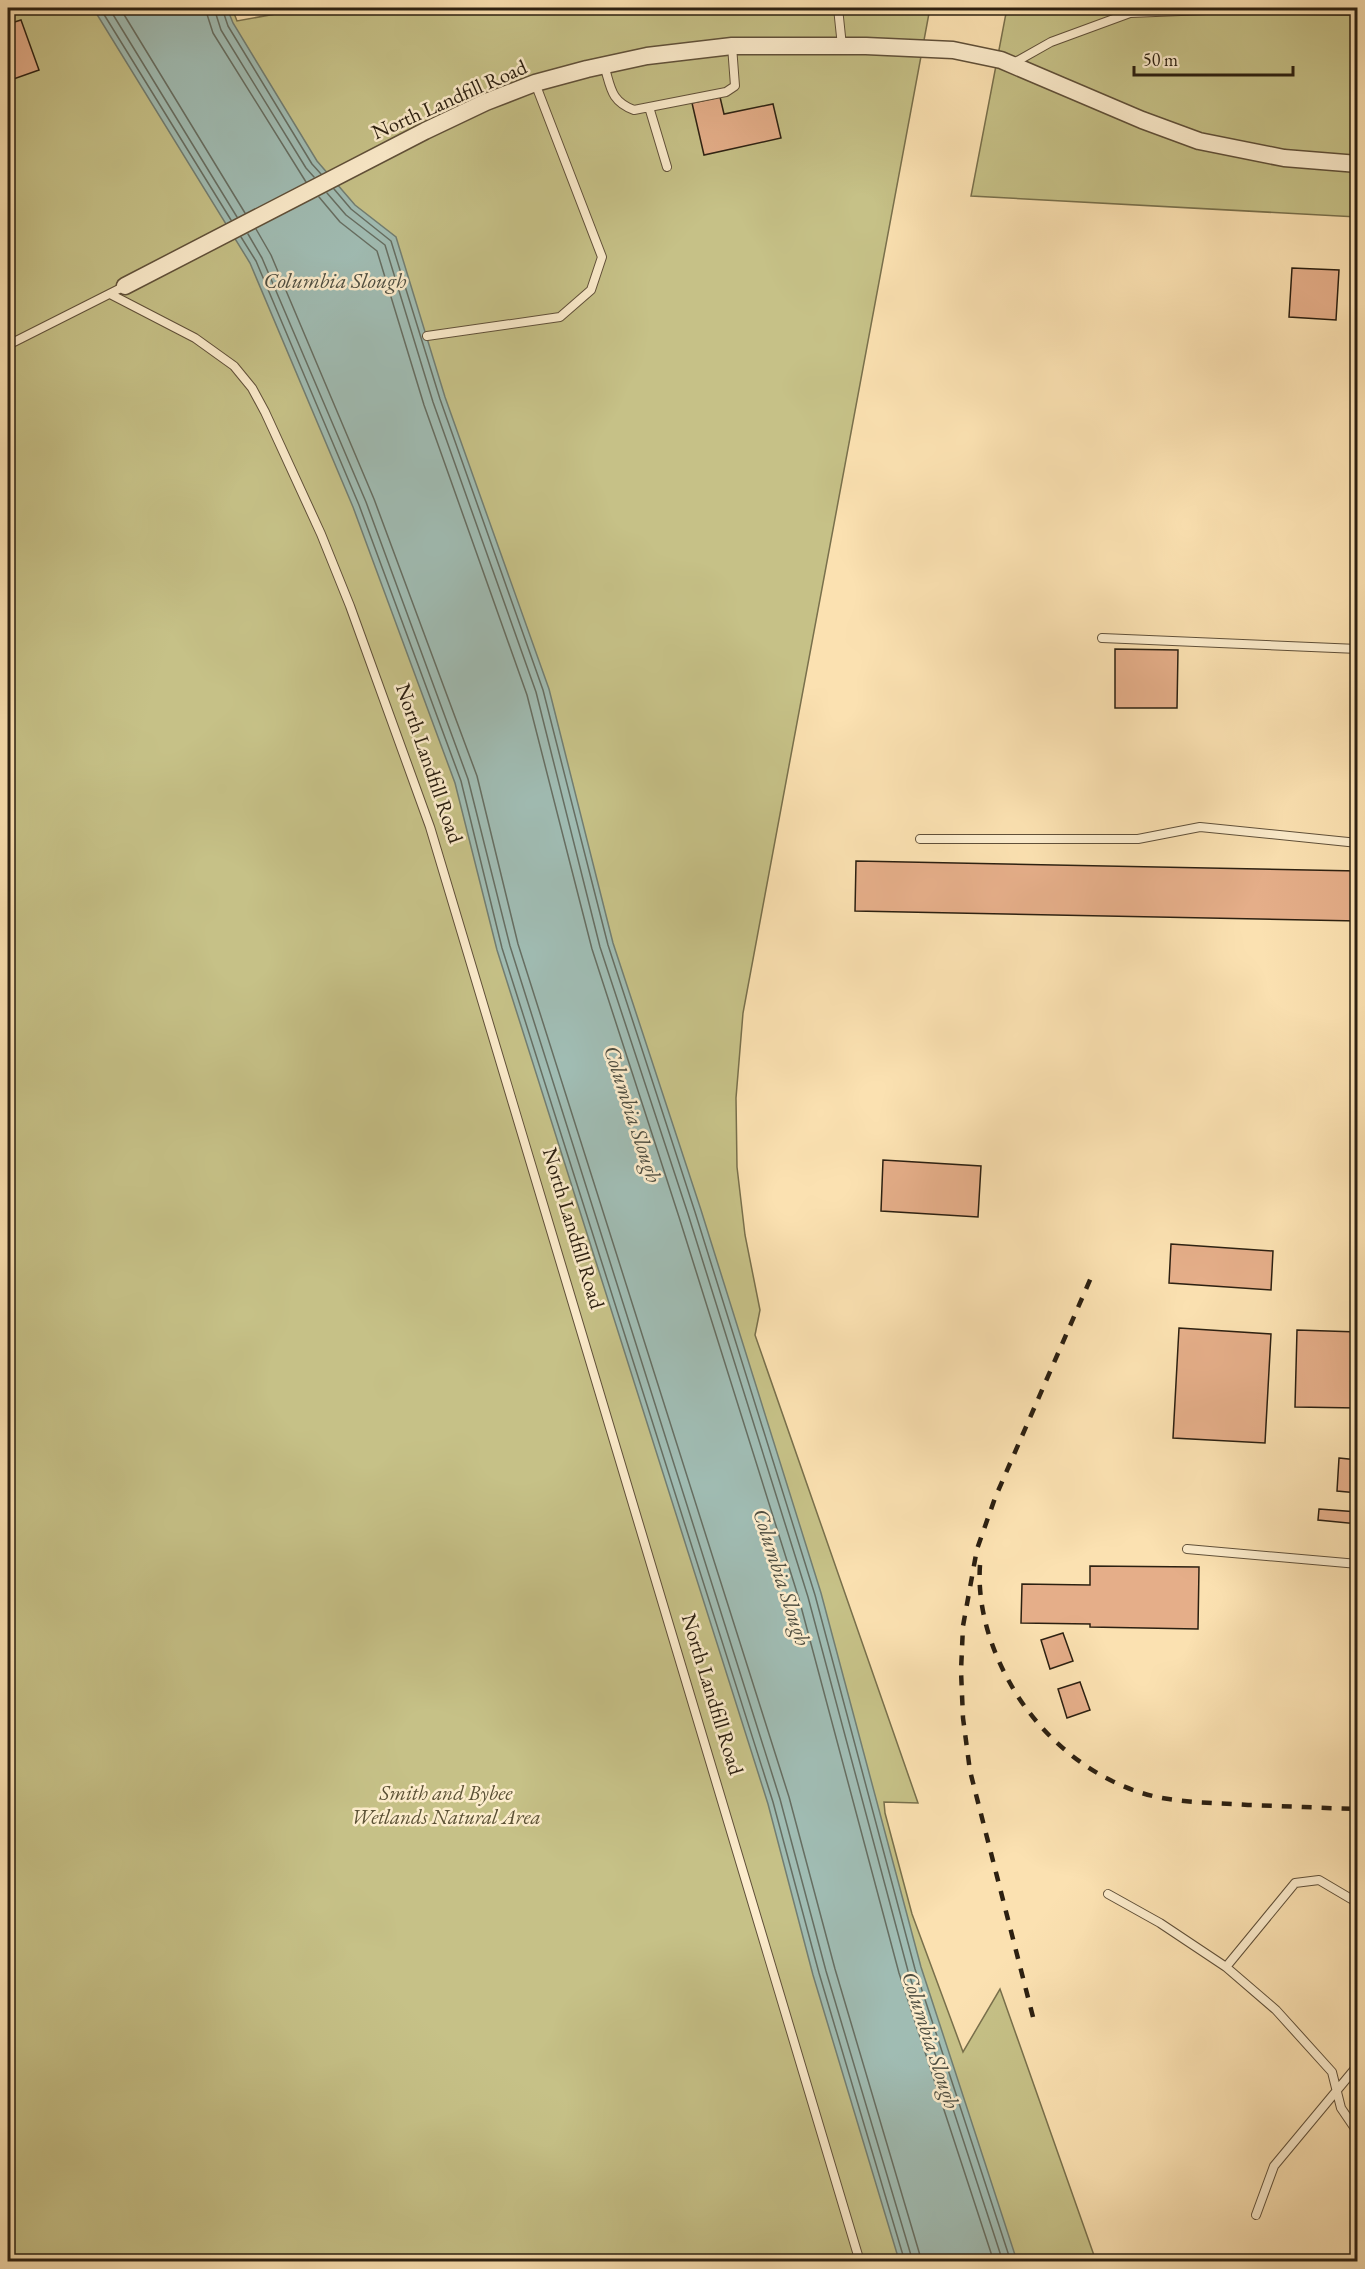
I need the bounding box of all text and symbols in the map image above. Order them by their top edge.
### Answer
scale bar [1134,39,1293,77]
text: 50 m [1143,48,1178,71]
street label: North Landfill Road [367,53,531,145]
water label: Columbia Slough [264,266,407,295]
street label: North Landfill Road [390,680,470,847]
water label: Columbia Slough [597,1042,669,1187]
street label: North Landfill Road [537,1144,611,1312]
water label: Columbia Slough [746,1505,818,1650]
street label: North Landfill Road [676,1610,750,1778]
park label: Smith and Bybee Wetlands Natural Area [351,1779,541,1830]
water label: Columbia Slough [895,1968,967,2113]

